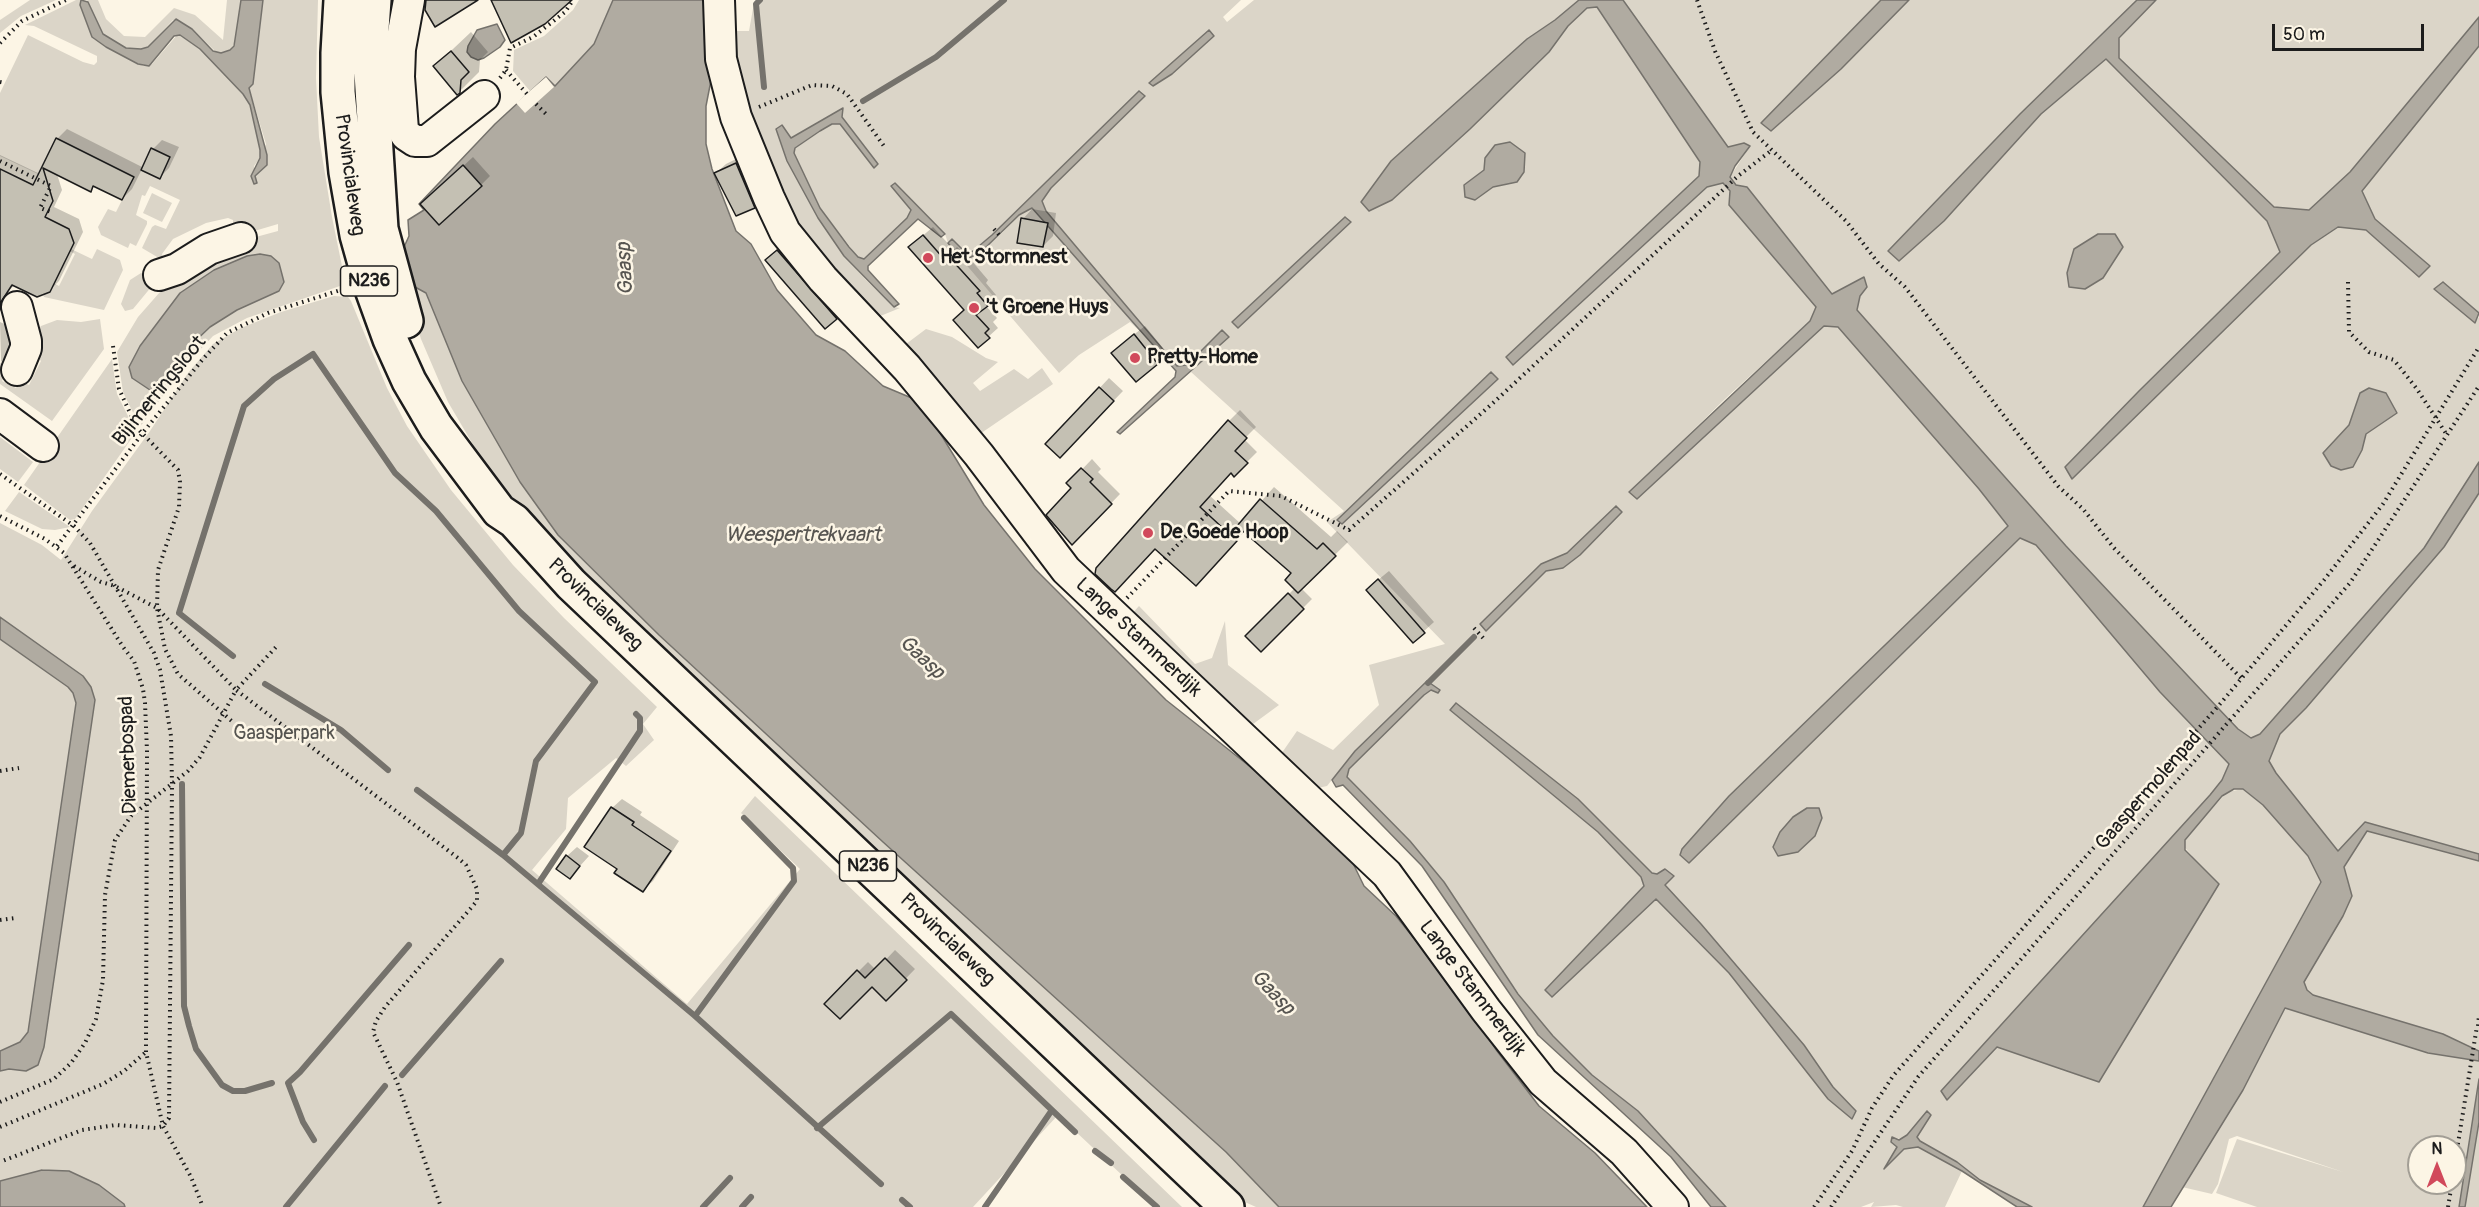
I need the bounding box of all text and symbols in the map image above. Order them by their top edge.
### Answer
scale bar [2275,12,2426,50]
text: 50 m [2283,23,2325,46]
street label: Provincialeweg [329,112,369,238]
water label: Gaasp [612,242,640,296]
place label: Het Stormnest [940,246,1068,270]
marker: Het Stormnest [921,251,935,265]
road number: N236 [340,266,398,296]
place label: 't Groene Huys [986,296,1108,320]
marker: 't Groene Huys [967,301,981,315]
street label: Bijlmerringsloot [108,331,212,451]
place label: Pretty-Home [1147,346,1258,370]
marker: Pretty-Home [1128,351,1142,365]
place label: De Goede Hoop [1160,521,1289,545]
water label: Weespertrekvaart [725,523,881,549]
marker: De Goede Hoop [1141,526,1155,540]
street label: Provincialeweg [542,554,648,656]
street label: Lange Stammerdijk [1070,573,1206,703]
water label: Gaasp [893,631,949,685]
street label: Diemerbospad [115,695,143,815]
park label: Gaasperpark [233,722,335,746]
street label: Gaaspermolenpad [2091,727,2207,855]
road number: N236 [840,851,896,881]
street label: Provincialeweg [894,889,1000,991]
street label: Lange Stammerdijk [1413,916,1531,1062]
water label: Gaasp [1245,965,1299,1021]
north arrow [2407,1135,2467,1195]
text: N [2432,1139,2442,1159]

